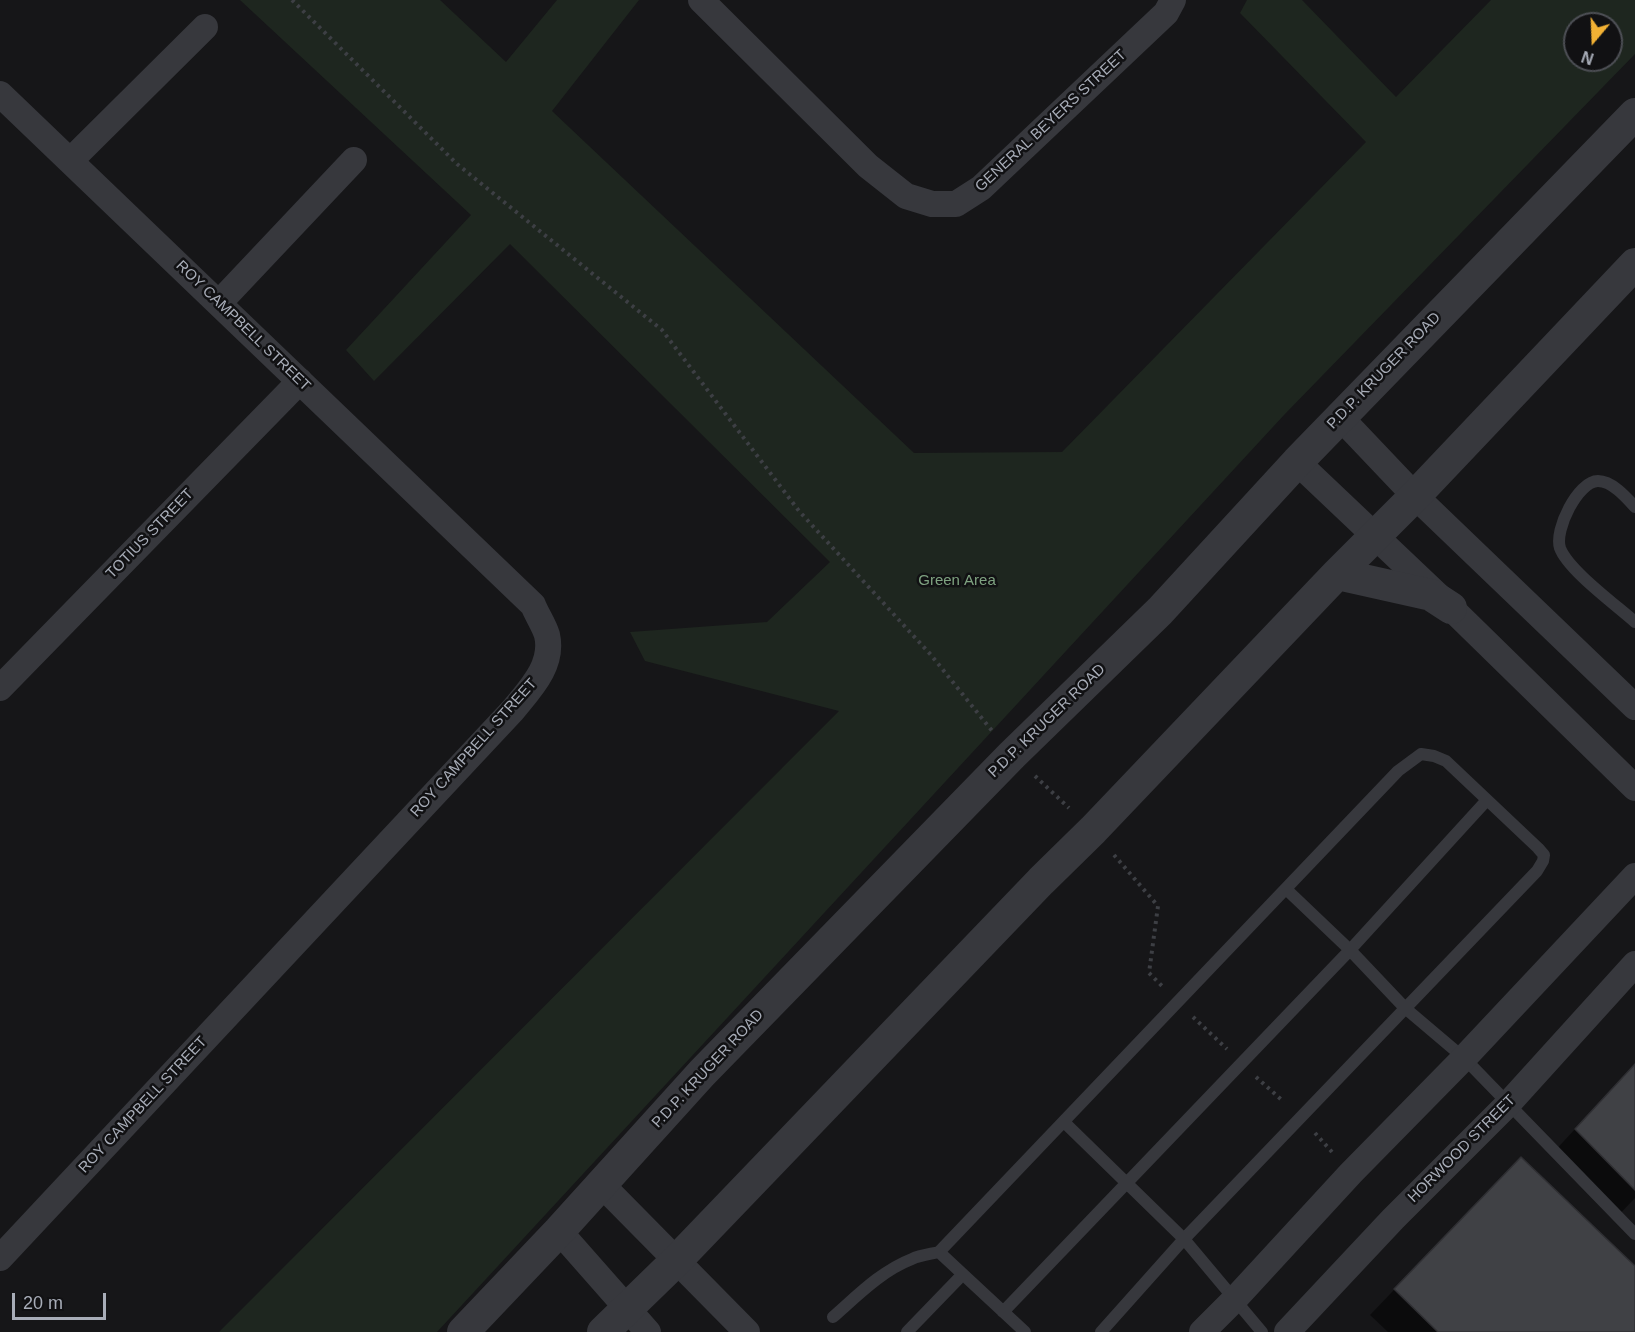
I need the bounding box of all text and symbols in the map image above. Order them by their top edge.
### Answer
north arrow [1563,12,1623,72]
street label: GENERAL BEYERS STREET [972,46,1130,196]
text: N [1579,48,1596,68]
street label: ROY CAMPBELL STREET [172,257,314,395]
street label: P.D.P. KRUGER ROAD [1324,309,1444,433]
street label: TOTIUS STREET [103,485,197,583]
park label: Green Area [918,572,996,590]
street label: P.D.P. KRUGER ROAD [985,661,1109,781]
street label: ROY CAMPBELL STREET [407,675,541,821]
street label: P.D.P. KRUGER ROAD [648,1006,768,1132]
street label: ROY CAMPBELL STREET [75,1033,211,1177]
street label: HORWOOD STREET [1404,1091,1520,1207]
scale bar [15,1281,110,1319]
text: 20 m [23,1293,63,1313]

